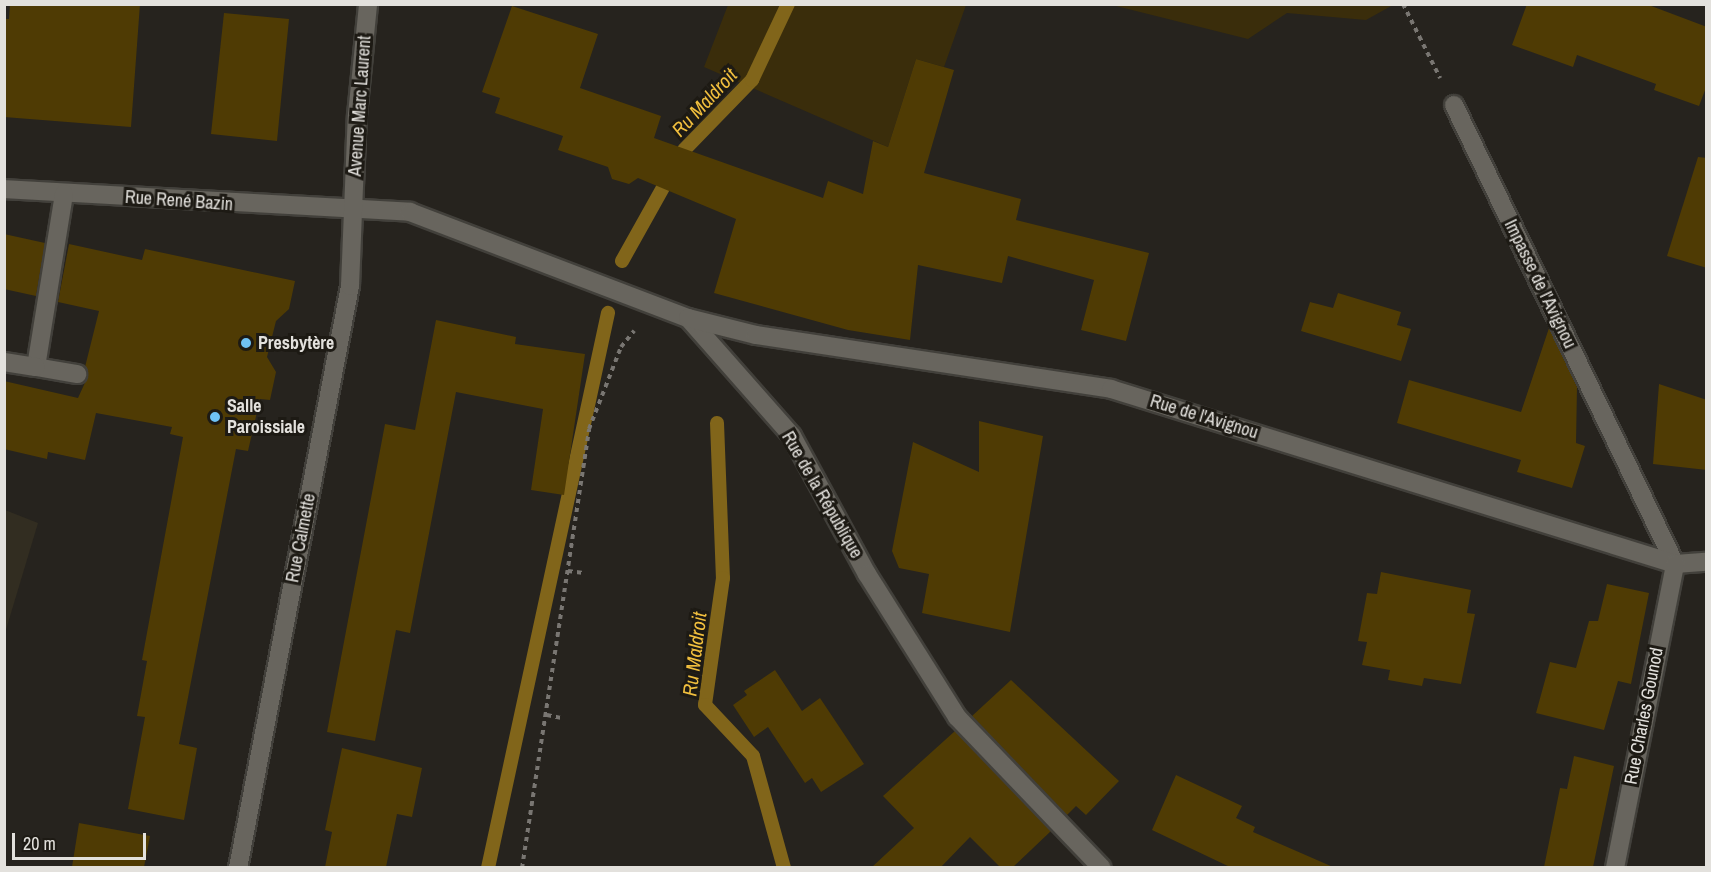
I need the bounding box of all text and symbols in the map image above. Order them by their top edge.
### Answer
street label: Avenue Marc Laurent [344,35,376,177]
water label: Ru Maldroit [666,63,742,141]
street label: Rue René Bazin [124,186,234,216]
street label: Impasse de l'Avignou [1500,216,1580,352]
place label: Presbytère [258,332,334,354]
marker: Presbytère [239,336,253,350]
street label: Rue de l'Avignou [1147,390,1261,444]
place label: Salle Paroissiale [227,396,305,438]
marker: Salle Paroissiale [208,410,222,424]
street label: Rue de la République [777,428,867,562]
street label: Rue Calmette [282,492,320,584]
water label: Ru Maldroit [677,610,711,698]
street label: Rue Charles Gounod [1620,646,1668,786]
scale bar [15,821,148,859]
text: 20 m [23,831,56,856]

